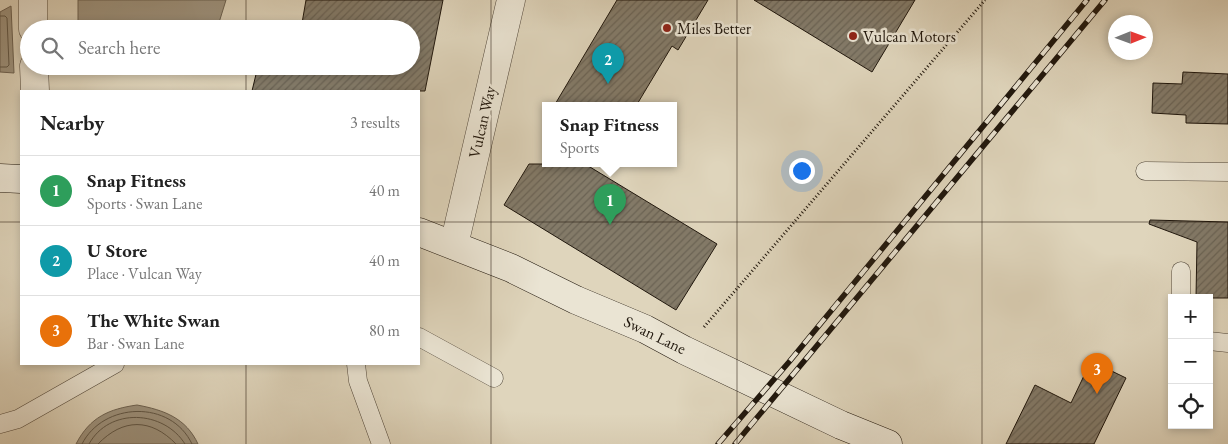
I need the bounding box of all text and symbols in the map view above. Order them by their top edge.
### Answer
north arrow [1108,15,1153,60]
place label: Miles Better [677,18,752,39]
search box [20,20,420,75]
marker: Miles Better [661,22,673,34]
place label: Vulcan Motors [863,26,956,47]
marker: Vulcan Motors [847,30,859,42]
icon: search [38,34,66,62]
text: Search here [78,35,160,60]
pin: 2 [592,43,624,84]
street label: Vulcan Way [463,83,501,160]
popup [542,102,677,167]
text: Nearby [40,109,104,136]
text: 3 results [350,112,400,133]
text: Snap Fitness [560,112,659,137]
text: Sports [560,137,599,158]
your location [789,158,815,184]
text: Snap Fitness [87,168,186,193]
text: 1 [52,180,60,201]
text: 40 m [369,180,400,201]
pin: 1 [594,184,626,225]
text: Sports · Swan Lane [87,193,202,214]
text: U Store [87,238,147,263]
text: 2 [52,250,60,271]
text: 40 m [369,250,400,271]
text: Place · Vulcan Way [87,263,202,284]
map controls [1168,294,1213,429]
button: + [1168,294,1213,339]
text: The White Swan [87,308,220,333]
street label: Swan Lane [620,311,690,359]
text: 3 [52,320,60,341]
text: 80 m [369,320,400,341]
text: Bar · Swan Lane [87,333,184,354]
button: − [1168,339,1213,384]
pin: 3 [1081,353,1113,394]
button: locate [1168,384,1213,429]

